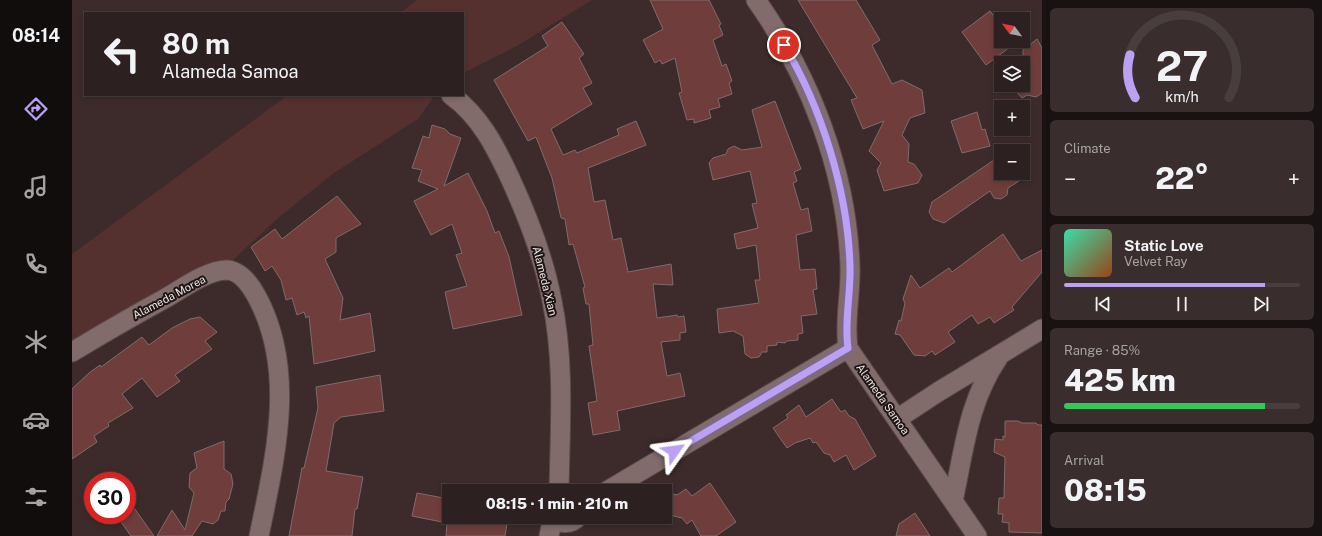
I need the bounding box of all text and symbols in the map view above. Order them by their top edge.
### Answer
north arrow [994,12,1030,48]
map controls [994,12,1030,180]
text: 08:14 [12,25,60,46]
text: 80 m [162,27,230,60]
icon: left [96,28,148,80]
pin [767,28,801,62]
icon: arrive [773,34,795,56]
text: 27 [1156,41,1208,90]
button: layers [994,56,1030,92]
text: Alameda Samoa [162,61,298,82]
text: km/h [1165,88,1199,105]
icon: directions [22,95,50,123]
button: + [994,100,1030,136]
text: Climate [1064,141,1111,156]
button: − [994,144,1030,180]
text: 22° [1155,160,1209,196]
text: − [1064,166,1076,192]
text: + [1288,166,1300,192]
icon: music [22,173,50,201]
text: Static Love [1124,237,1204,254]
street label: Alameda Xian [531,245,559,317]
icon: phone [22,250,50,278]
text: Velvet Ray [1124,254,1188,269]
street label: Alameda Morea [131,273,207,321]
icon: previous [1092,293,1114,315]
icon: pause [1171,293,1193,315]
icon: next [1250,293,1272,315]
icon: climate [22,328,50,356]
text: Range · 85% [1064,343,1140,358]
street label: Alameda Samoa [854,361,912,437]
text: 425 km [1064,362,1176,398]
icon: car [22,406,50,434]
position arrow [653,430,695,472]
text: Arrival [1064,453,1104,468]
speed limit sign: 30 [84,472,136,524]
text: 08:15 [1064,472,1147,508]
icon: filters [22,483,50,511]
text: 08:15 · 1 min · 210 m [486,495,628,512]

